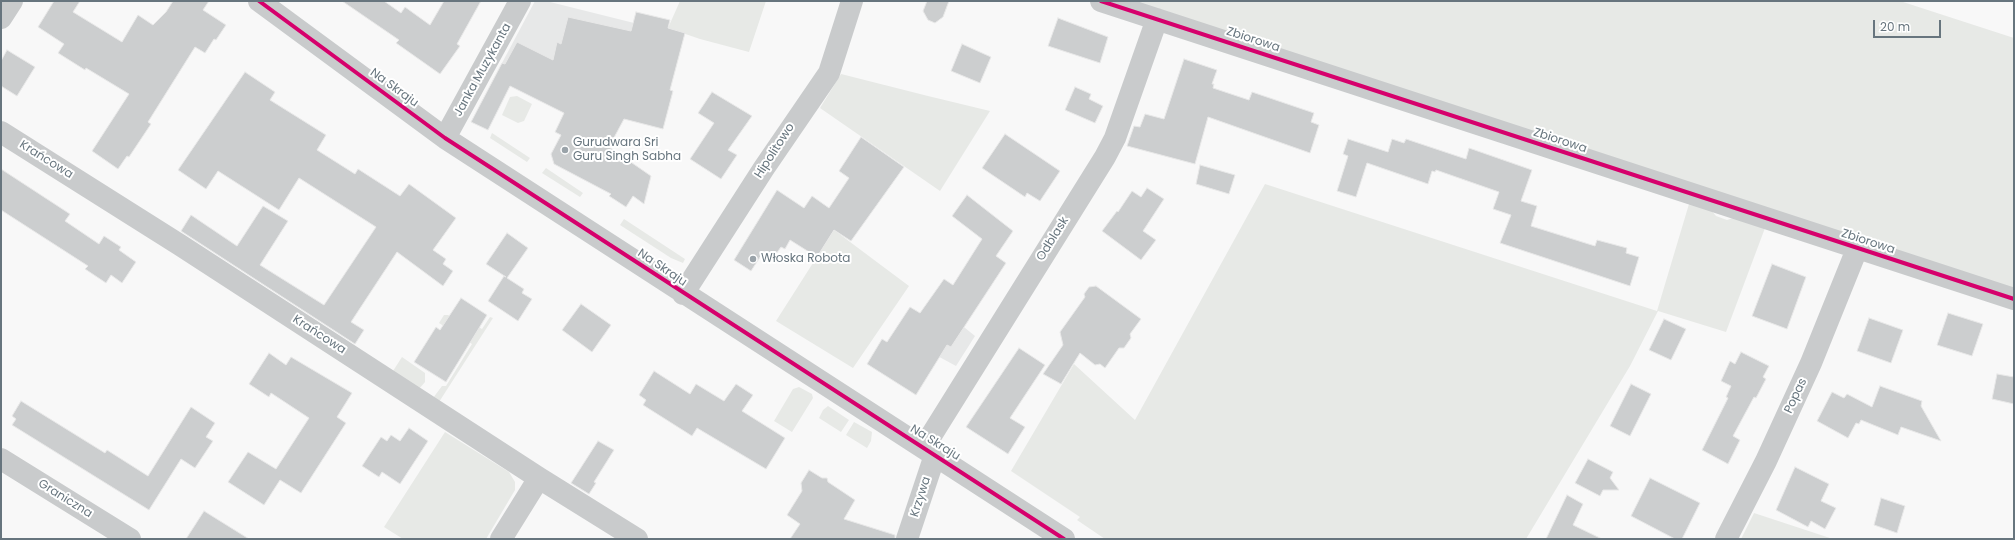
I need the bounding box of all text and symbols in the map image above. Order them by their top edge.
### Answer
scale bar [1875,12,1943,38]
text: 20 m [1880,18,1910,35]
street label: Janka Muzykanta [451,21,515,119]
street label: Zbiorowa [1224,25,1282,55]
street label: Na Skraju [367,66,421,110]
street label: Hipolitowo [752,121,798,181]
street label: Zbiorowa [1531,126,1589,156]
place label: Gurudwara Sri Guru Singh Sabha [573,136,681,164]
street label: Krańcowa [17,138,75,182]
marker: Gurudwara Sri Guru Singh Sabha [560,145,570,155]
street label: Odblask [1034,214,1072,264]
street label: Zbiorowa [1839,227,1897,257]
street label: Na Skraju [635,246,689,290]
place label: Włoska Robota [761,252,850,266]
marker: Włoska Robota [748,254,758,264]
street label: Krańcowa [290,313,348,357]
street label: Popas [1782,376,1810,416]
street label: Na Skraju [907,422,963,464]
street label: Krzywa [908,475,934,519]
street label: Graniczna [35,477,95,521]

